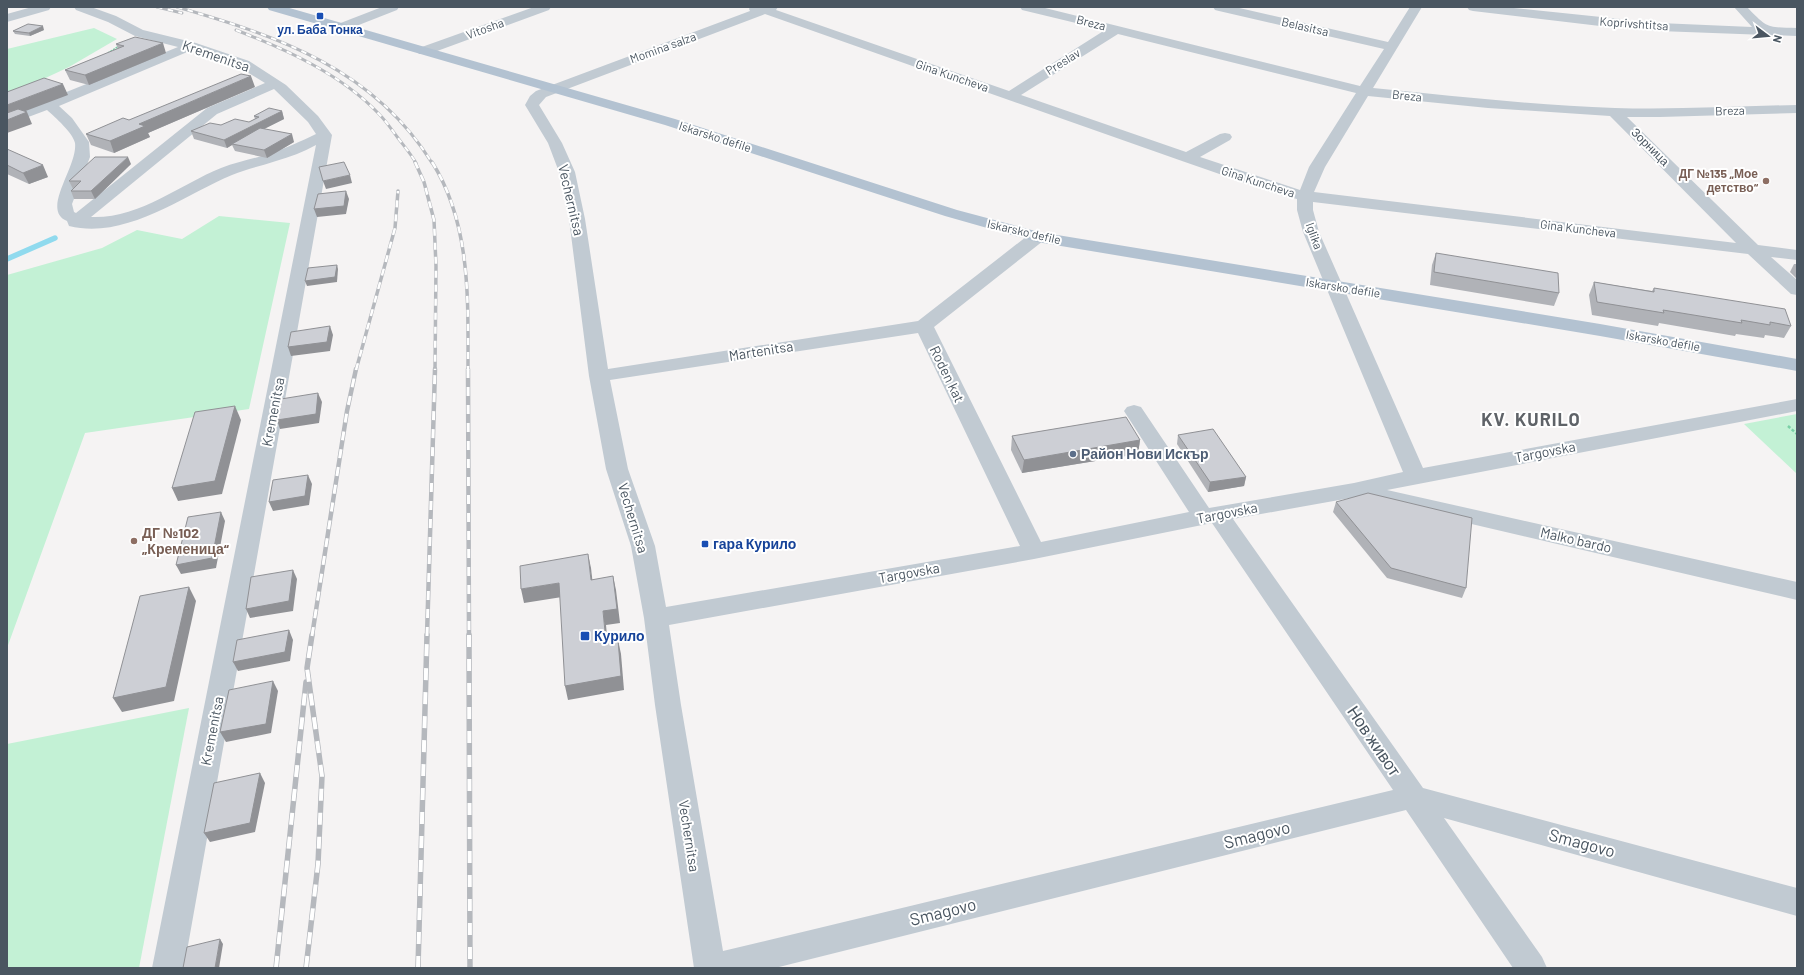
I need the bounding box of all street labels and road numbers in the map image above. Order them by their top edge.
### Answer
street label: Breza [1075,12,1107,32]
street label: Belasitsa [1280,14,1330,38]
street label: Koprivshtitsa [1599,14,1669,32]
street label: Vitosha [464,15,505,41]
street label: Momina salza [628,29,698,65]
street label: Kremenitsa [180,36,252,75]
street label: Preslav [1043,45,1083,77]
street label: Gina Kuncheva [914,56,991,94]
street label: Breza [1392,86,1423,104]
street label: Breza [1715,102,1745,118]
street label: Iskarsko defile [677,118,753,154]
street label: Зорница [1628,125,1673,169]
street label: Vechernitsa [555,163,588,237]
street label: Gina Kuncheva [1220,163,1297,199]
street label: Iskarsko defile [986,216,1062,246]
street label: Gina Kuncheva [1539,216,1617,240]
street label: Iglika [1304,220,1326,251]
street label: Iskarsko defile [1305,274,1381,300]
street label: Iskarsko defile [1625,327,1701,353]
street label: Martenitsa [728,337,794,364]
street label: Roden kat [927,343,968,405]
street label: Kremenitsa [257,376,288,448]
street label: Targovska [1513,437,1577,466]
street label: Vechernitsa [615,481,652,555]
street label: Targovska [1195,498,1259,527]
street label: Malko bardo [1539,523,1613,556]
street label: Targovska [877,559,941,586]
street label: Kremenitsa [196,695,227,767]
street label: Нов живот [1344,701,1406,780]
street label: Vechernitsa [675,799,704,873]
street label: Smagovo [1221,816,1292,852]
street label: Smagovo [1547,824,1618,860]
street label: Smagovo [907,893,978,929]

